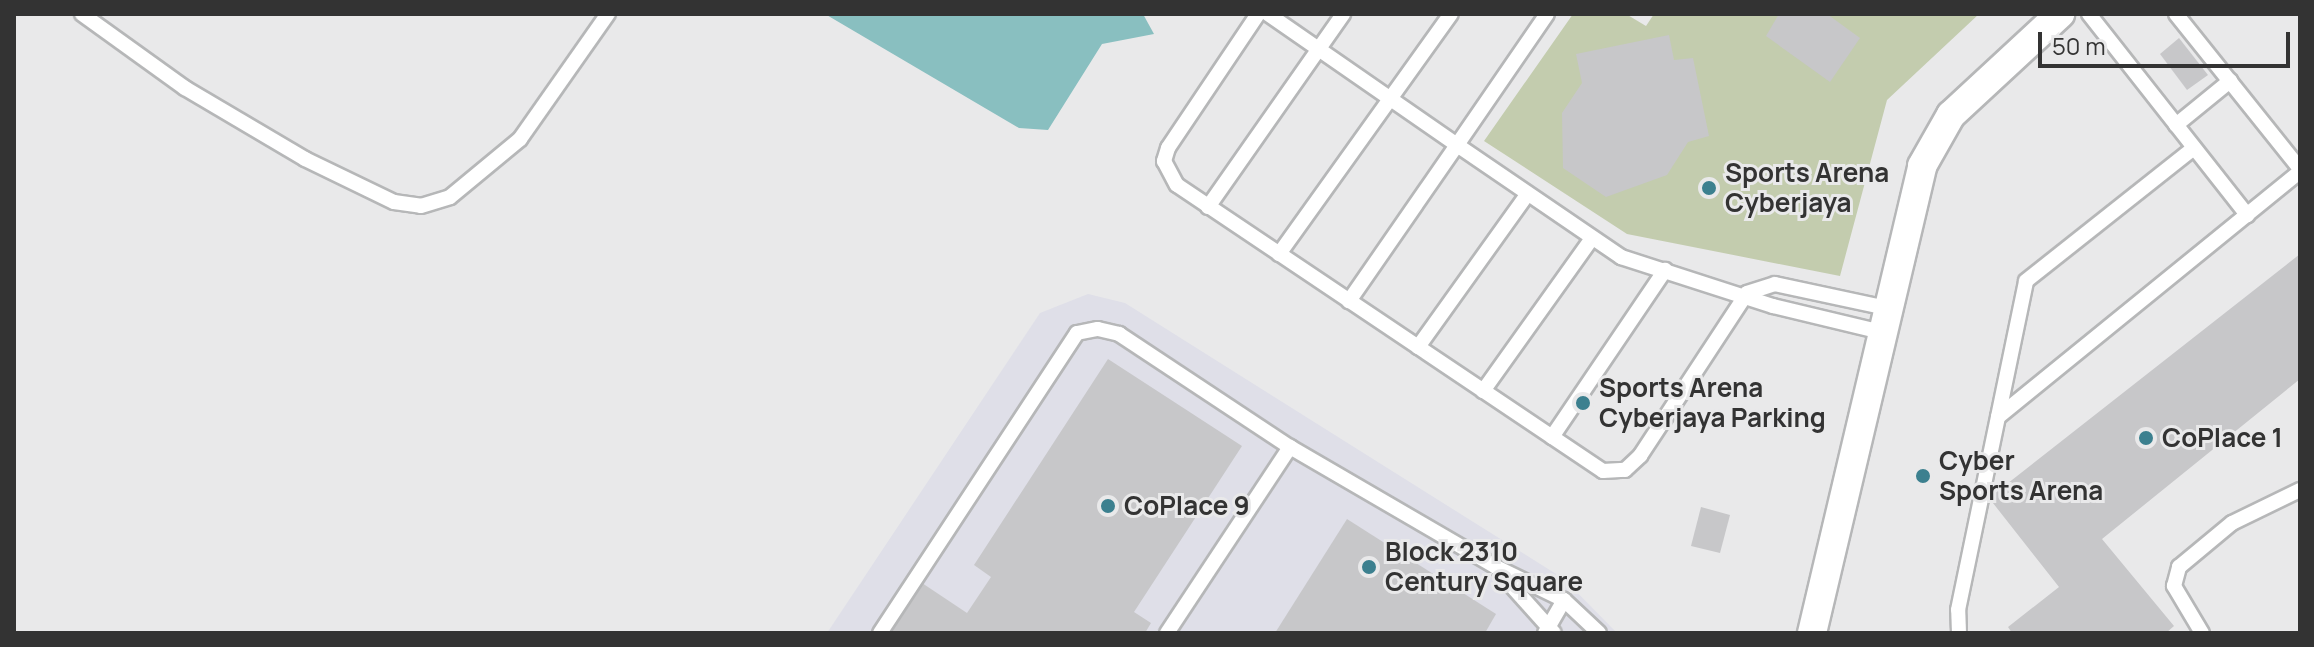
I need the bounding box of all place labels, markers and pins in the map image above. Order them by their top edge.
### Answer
place label: Sports Arena Cyberjaya [1725,157,1889,218]
marker: Sports Arena Cyberjaya [1700,179,1718,197]
place label: Sports Arena Cyberjaya Parking [1599,372,1826,434]
marker: Sports Arena Cyberjaya Parking [1574,394,1592,412]
place label: CoPlace 1 [2162,422,2283,454]
marker: CoPlace 1 [2137,429,2155,447]
place label: Cyber Sports Arena [1939,445,2103,506]
marker: Cyber Sports Arena [1914,467,1932,485]
place label: CoPlace 9 [1124,490,1250,522]
marker: CoPlace 9 [1099,497,1117,515]
place label: Block 2310 Century Square [1385,536,1583,598]
marker: Block 2310 Century Square [1360,558,1378,576]

